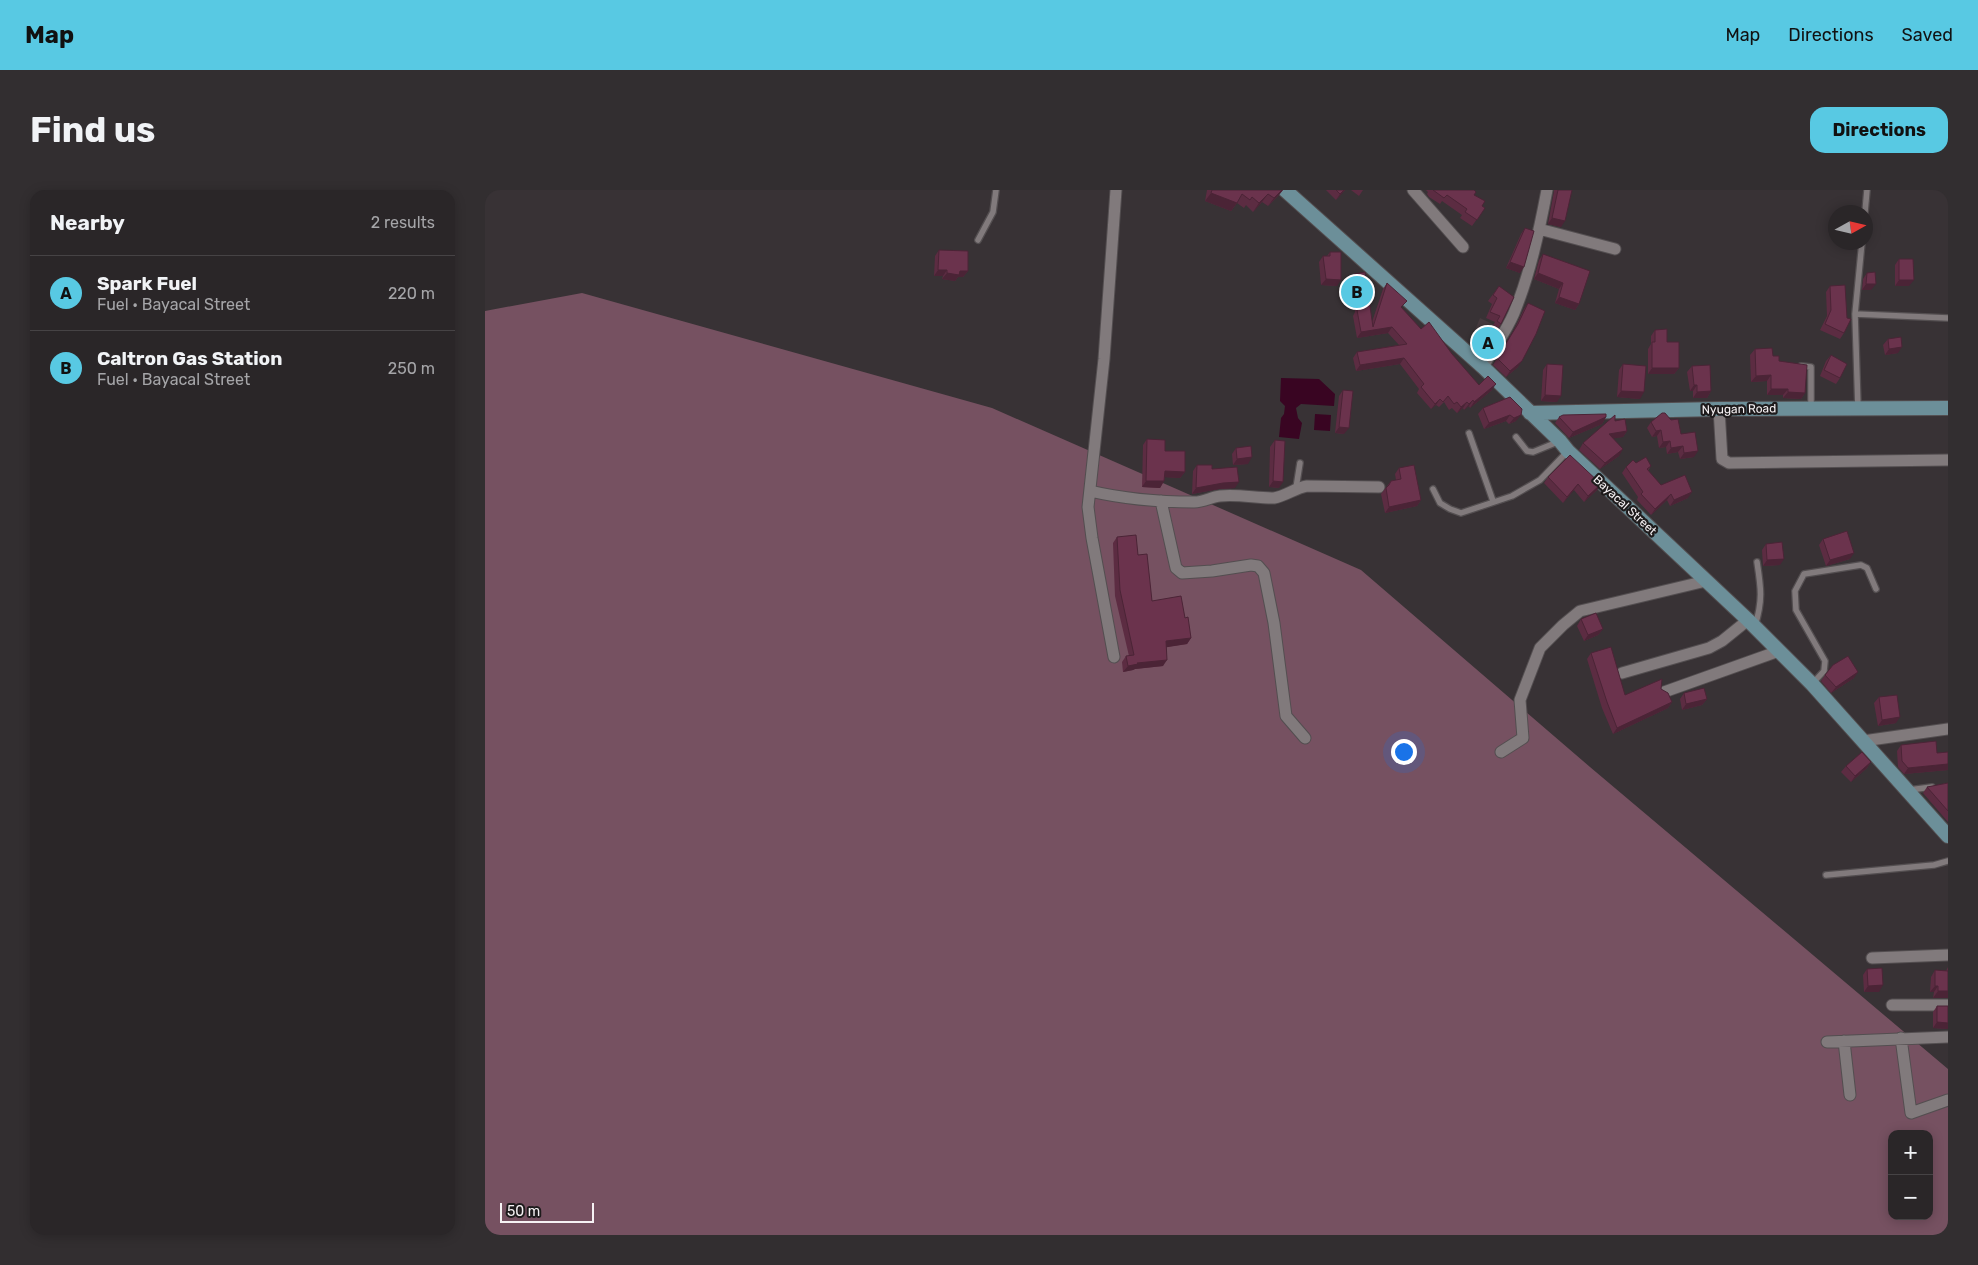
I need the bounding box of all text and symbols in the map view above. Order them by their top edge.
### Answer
text: Map [25,21,74,49]
text: Map [1725,24,1760,46]
text: Directions [1788,24,1874,46]
text: Saved [1902,24,1953,46]
button: Directions [1810,107,1948,153]
text: Find us [30,109,155,151]
north arrow [1828,205,1873,250]
text: Nearby [50,210,125,235]
text: 2 results [371,213,435,232]
text: Spark Fuel [97,272,197,295]
pin: B [1341,273,1373,311]
text: A [60,284,72,303]
text: 220 m [388,284,435,303]
text: Fuel · Bayacal Street [97,295,250,314]
pin: A [1472,324,1504,362]
text: Caltron Gas Station [97,347,282,370]
text: B [60,359,72,378]
text: 250 m [388,359,435,378]
text: Fuel · Bayacal Street [97,370,250,389]
street label: Nyugan Road [1702,401,1776,417]
street label: Bayacal Street [1590,472,1660,538]
your location [1391,739,1417,765]
map controls [1888,1130,1933,1220]
button: + [1888,1130,1933,1175]
button: − [1888,1175,1933,1220]
scale bar [500,1200,594,1223]
text: 50 m [507,1203,540,1220]

